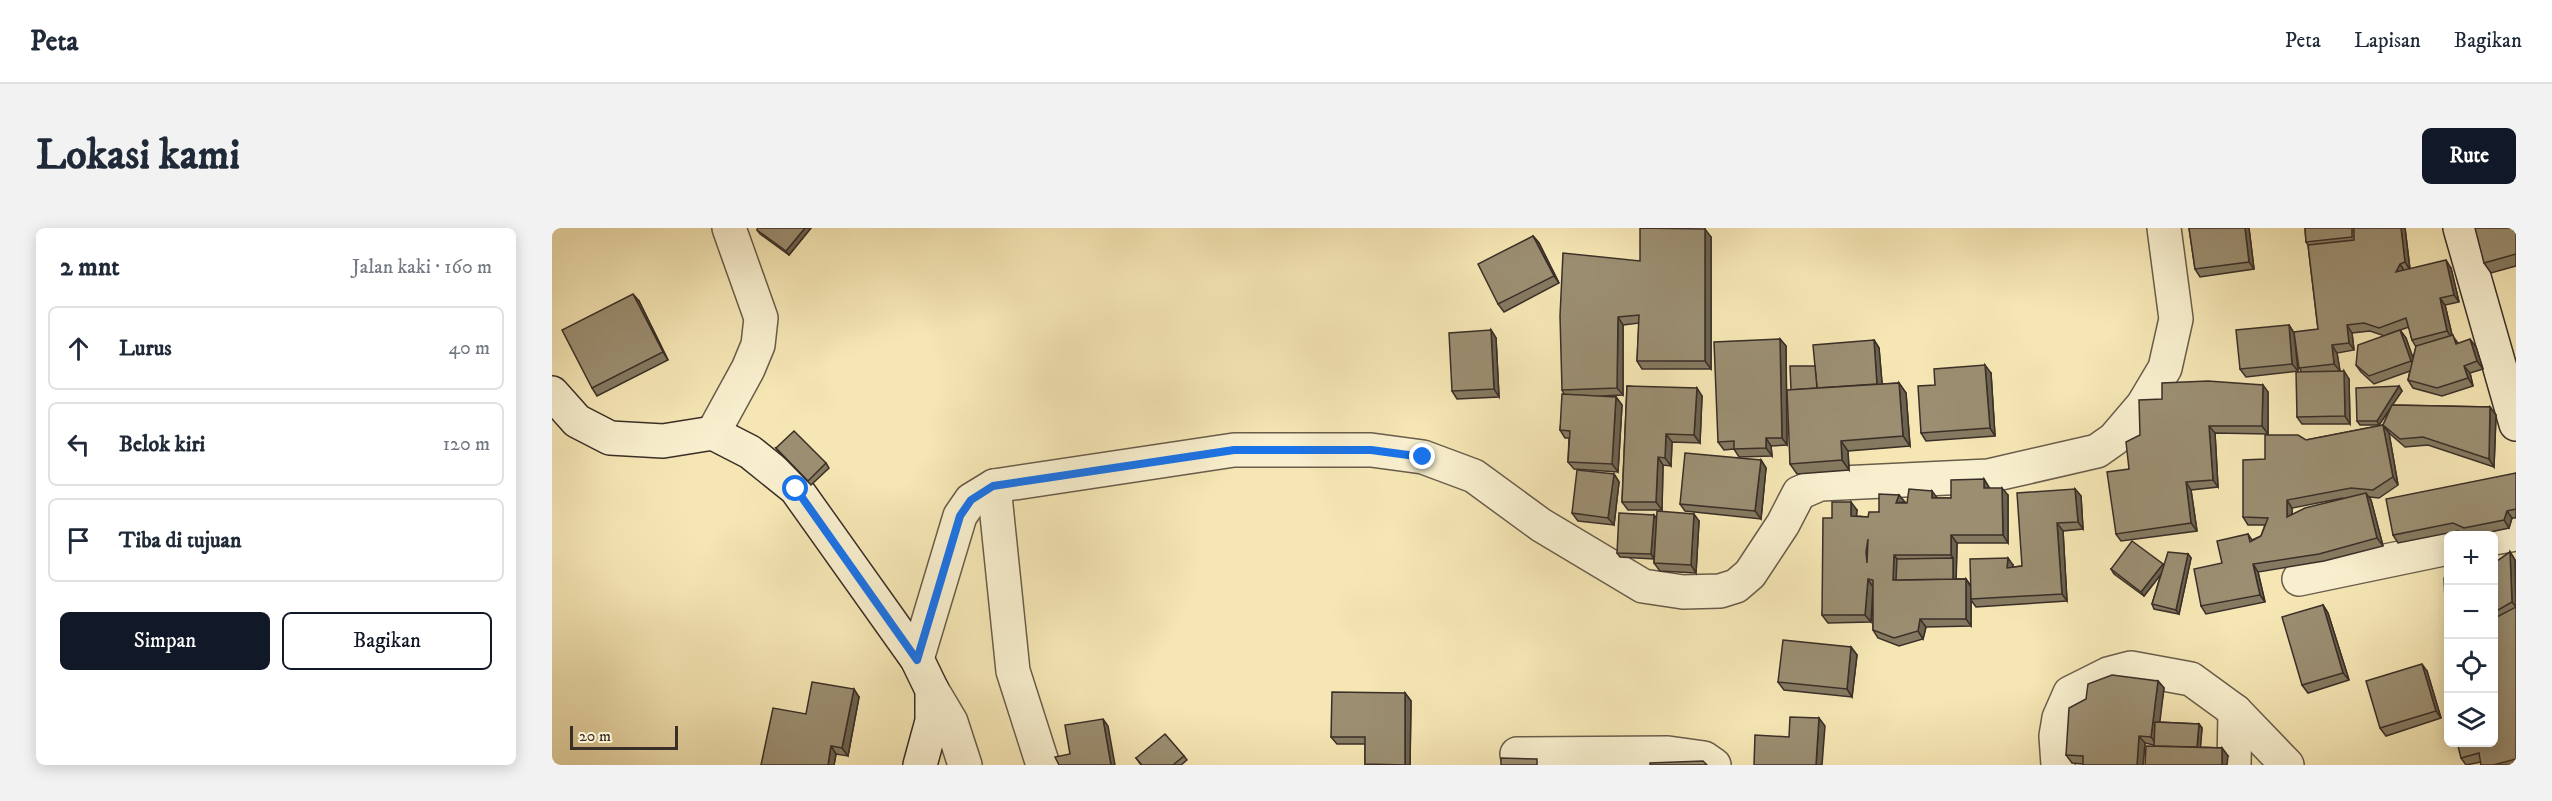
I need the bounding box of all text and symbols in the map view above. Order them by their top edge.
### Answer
text: Peta [30,24,78,59]
text: Peta [2285,28,2321,54]
text: Lapisan [2354,28,2421,54]
text: Bagikan [2454,28,2522,54]
button: Rute [2422,128,2516,184]
text: Lokasi kami [36,130,240,182]
text: 2 mnt [60,251,120,284]
text: Jalan kaki · 160 m [352,255,492,280]
icon: ahead [62,332,95,365]
text: Lurus [119,335,172,362]
text: 40 m [448,336,490,361]
icon: left [62,428,95,461]
text: Belok kiri [119,431,205,458]
text: 120 m [443,432,490,457]
route end [1409,443,1435,469]
route start [782,475,808,501]
icon: arrive [62,524,95,557]
text: Tiba di tujuan [119,527,241,554]
map controls [2444,531,2498,747]
button: + [2444,531,2498,585]
button: − [2444,585,2498,639]
button: Simpan [60,612,270,670]
button: Bagikan [282,612,492,670]
button: locate [2444,639,2498,693]
button: layers [2444,693,2498,747]
scale bar [570,723,678,750]
text: 20 m [579,726,611,746]

